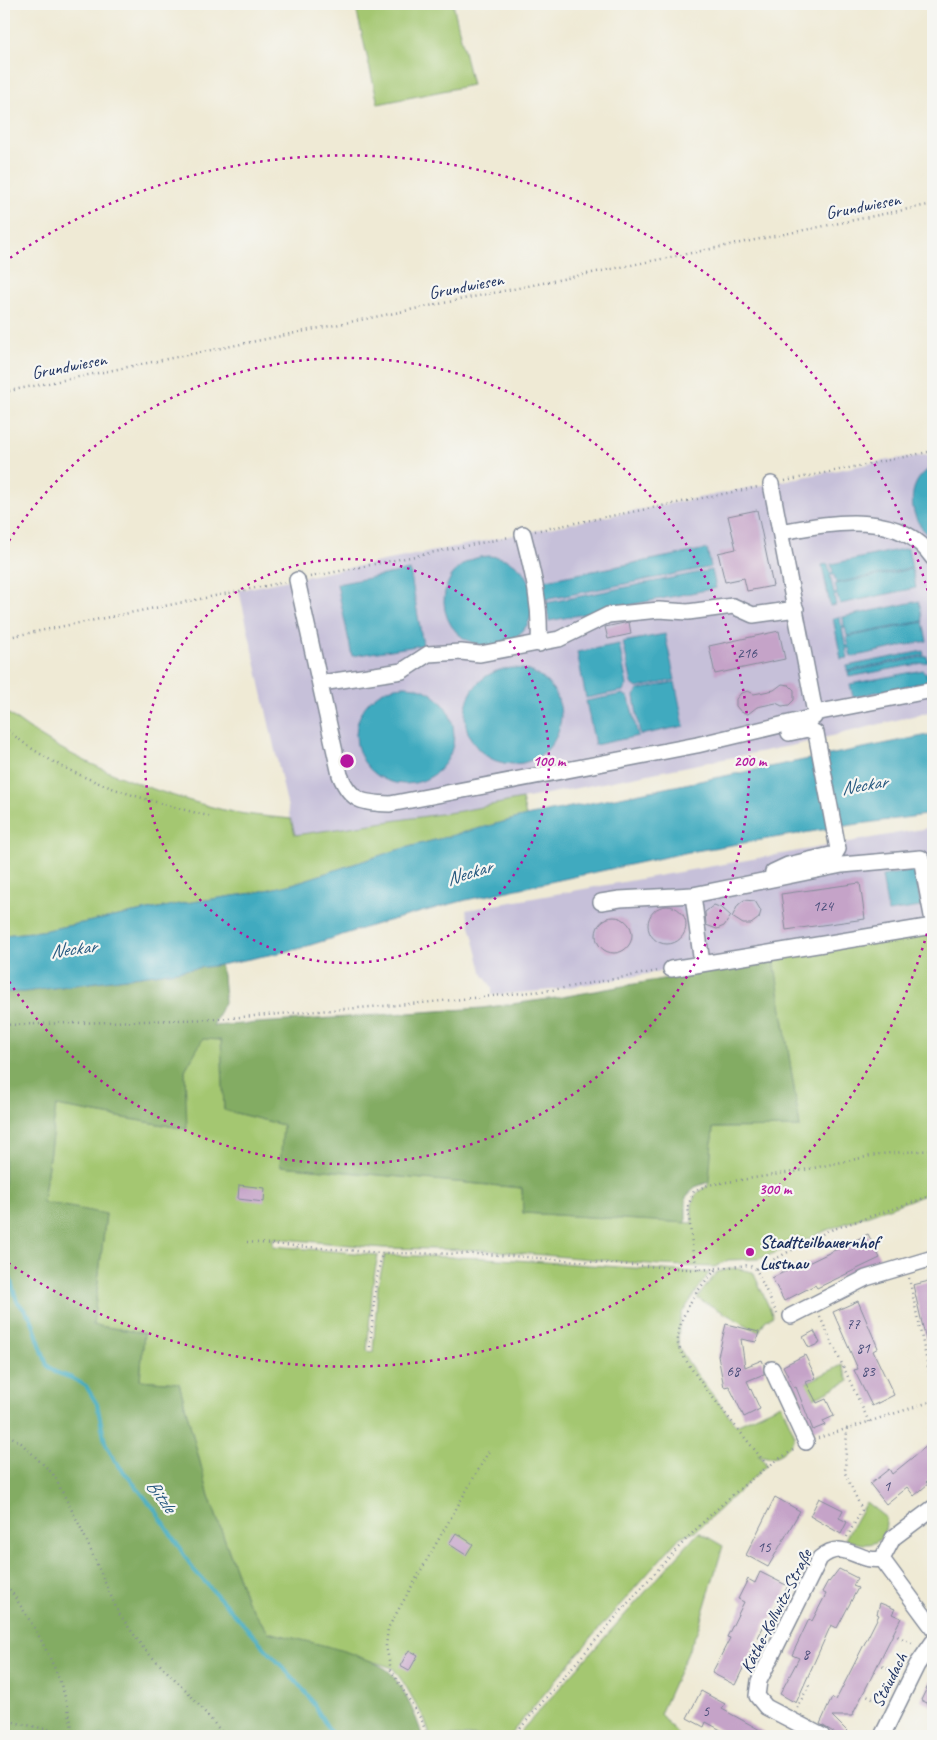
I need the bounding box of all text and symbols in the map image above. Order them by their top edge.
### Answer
street label: Grundwiesen [824,188,903,224]
street label: Grundwiesen [427,268,506,304]
street label: Grundwiesen [30,348,109,384]
house number: 216 [737,644,758,663]
centre of rings [338,752,356,770]
text: 100 m [533,752,567,771]
text: 200 m [734,752,768,771]
water label: Neckar [839,769,892,800]
water label: Neckar [444,854,497,891]
house number: 124 [813,897,834,916]
water label: Neckar [49,934,100,964]
text: 300 m [759,1180,793,1199]
place label: Stadtteilbauernhof Lustnau [760,1231,883,1274]
marker: Stadtteilbauernhof Lustnau [744,1246,756,1258]
house number: 77 [846,1315,861,1334]
house number: 81 [856,1339,871,1358]
house number: 68 [726,1362,741,1381]
house number: 83 [861,1362,876,1381]
water label: Bitzle [141,1475,183,1520]
house number: 1 [884,1477,892,1496]
house number: 15 [757,1538,772,1557]
street label: Käthe-Kollwitz-Straße [735,1544,817,1676]
house number: 8 [803,1645,811,1664]
street label: Stäudach [866,1648,912,1711]
house number: 5 [703,1702,711,1721]

